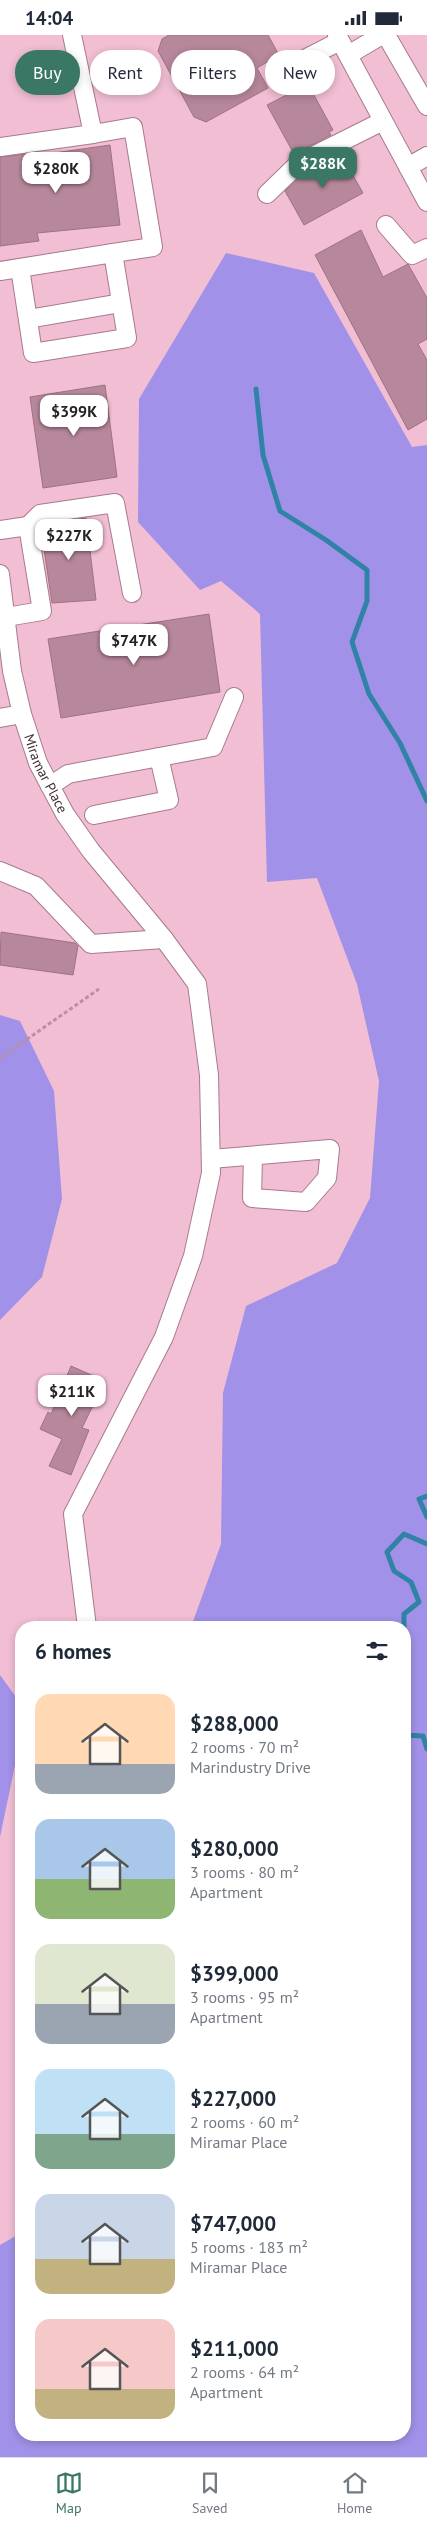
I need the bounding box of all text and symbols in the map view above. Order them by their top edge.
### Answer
text: 14:04 [25,6,73,30]
chip: Buy [15,50,80,95]
chip: Rent [90,50,161,95]
chip: Filters [171,50,255,95]
chip: New [265,50,335,95]
pin: $288K [288,147,358,189]
pin: $280K [21,151,91,194]
text: $288K [300,153,346,173]
text: $280K [33,158,79,178]
pin: $399K [39,395,109,437]
text: $399K [51,401,97,421]
pin: $227K [34,519,104,561]
text: $227K [46,525,92,545]
pin: $747K [99,623,169,666]
text: $747K [111,630,157,650]
street label: Miramar Place [20,732,72,816]
pin: $211K [37,1375,107,1417]
text: $211K [49,1381,95,1401]
icon: filters [363,1637,391,1665]
text: 6 homes [35,1638,111,1665]
text: $288,000 [190,1710,279,1737]
icon: home [75,1714,135,1774]
text: 2 rooms · 70 m² [190,1737,299,1757]
text: Marindustry Drive [190,1757,311,1777]
text: $280,000 [190,1835,279,1862]
icon: home [75,1839,135,1899]
text: 3 rooms · 80 m² [190,1862,299,1882]
text: Apartment [190,1882,263,1902]
text: $399,000 [190,1960,279,1987]
icon: home [75,1964,135,2024]
text: 3 rooms · 95 m² [190,1987,299,2007]
text: Apartment [190,2007,263,2027]
text: $227,000 [190,2085,276,2112]
icon: home [75,2089,135,2149]
text: 2 rooms · 60 m² [190,2112,299,2132]
text: Miramar Place [190,2132,288,2152]
text: $747,000 [190,2210,276,2237]
icon: home [75,2214,135,2274]
text: 5 rooms · 183 m² [190,2237,308,2257]
text: Miramar Place [190,2257,288,2277]
text: $211,000 [190,2335,279,2362]
icon: home [75,2339,135,2399]
text: 2 rooms · 64 m² [190,2362,299,2382]
text: Apartment [190,2382,263,2402]
tab: Map [55,2469,83,2517]
tab: Saved [192,2469,228,2517]
tab: Home [337,2469,372,2517]

